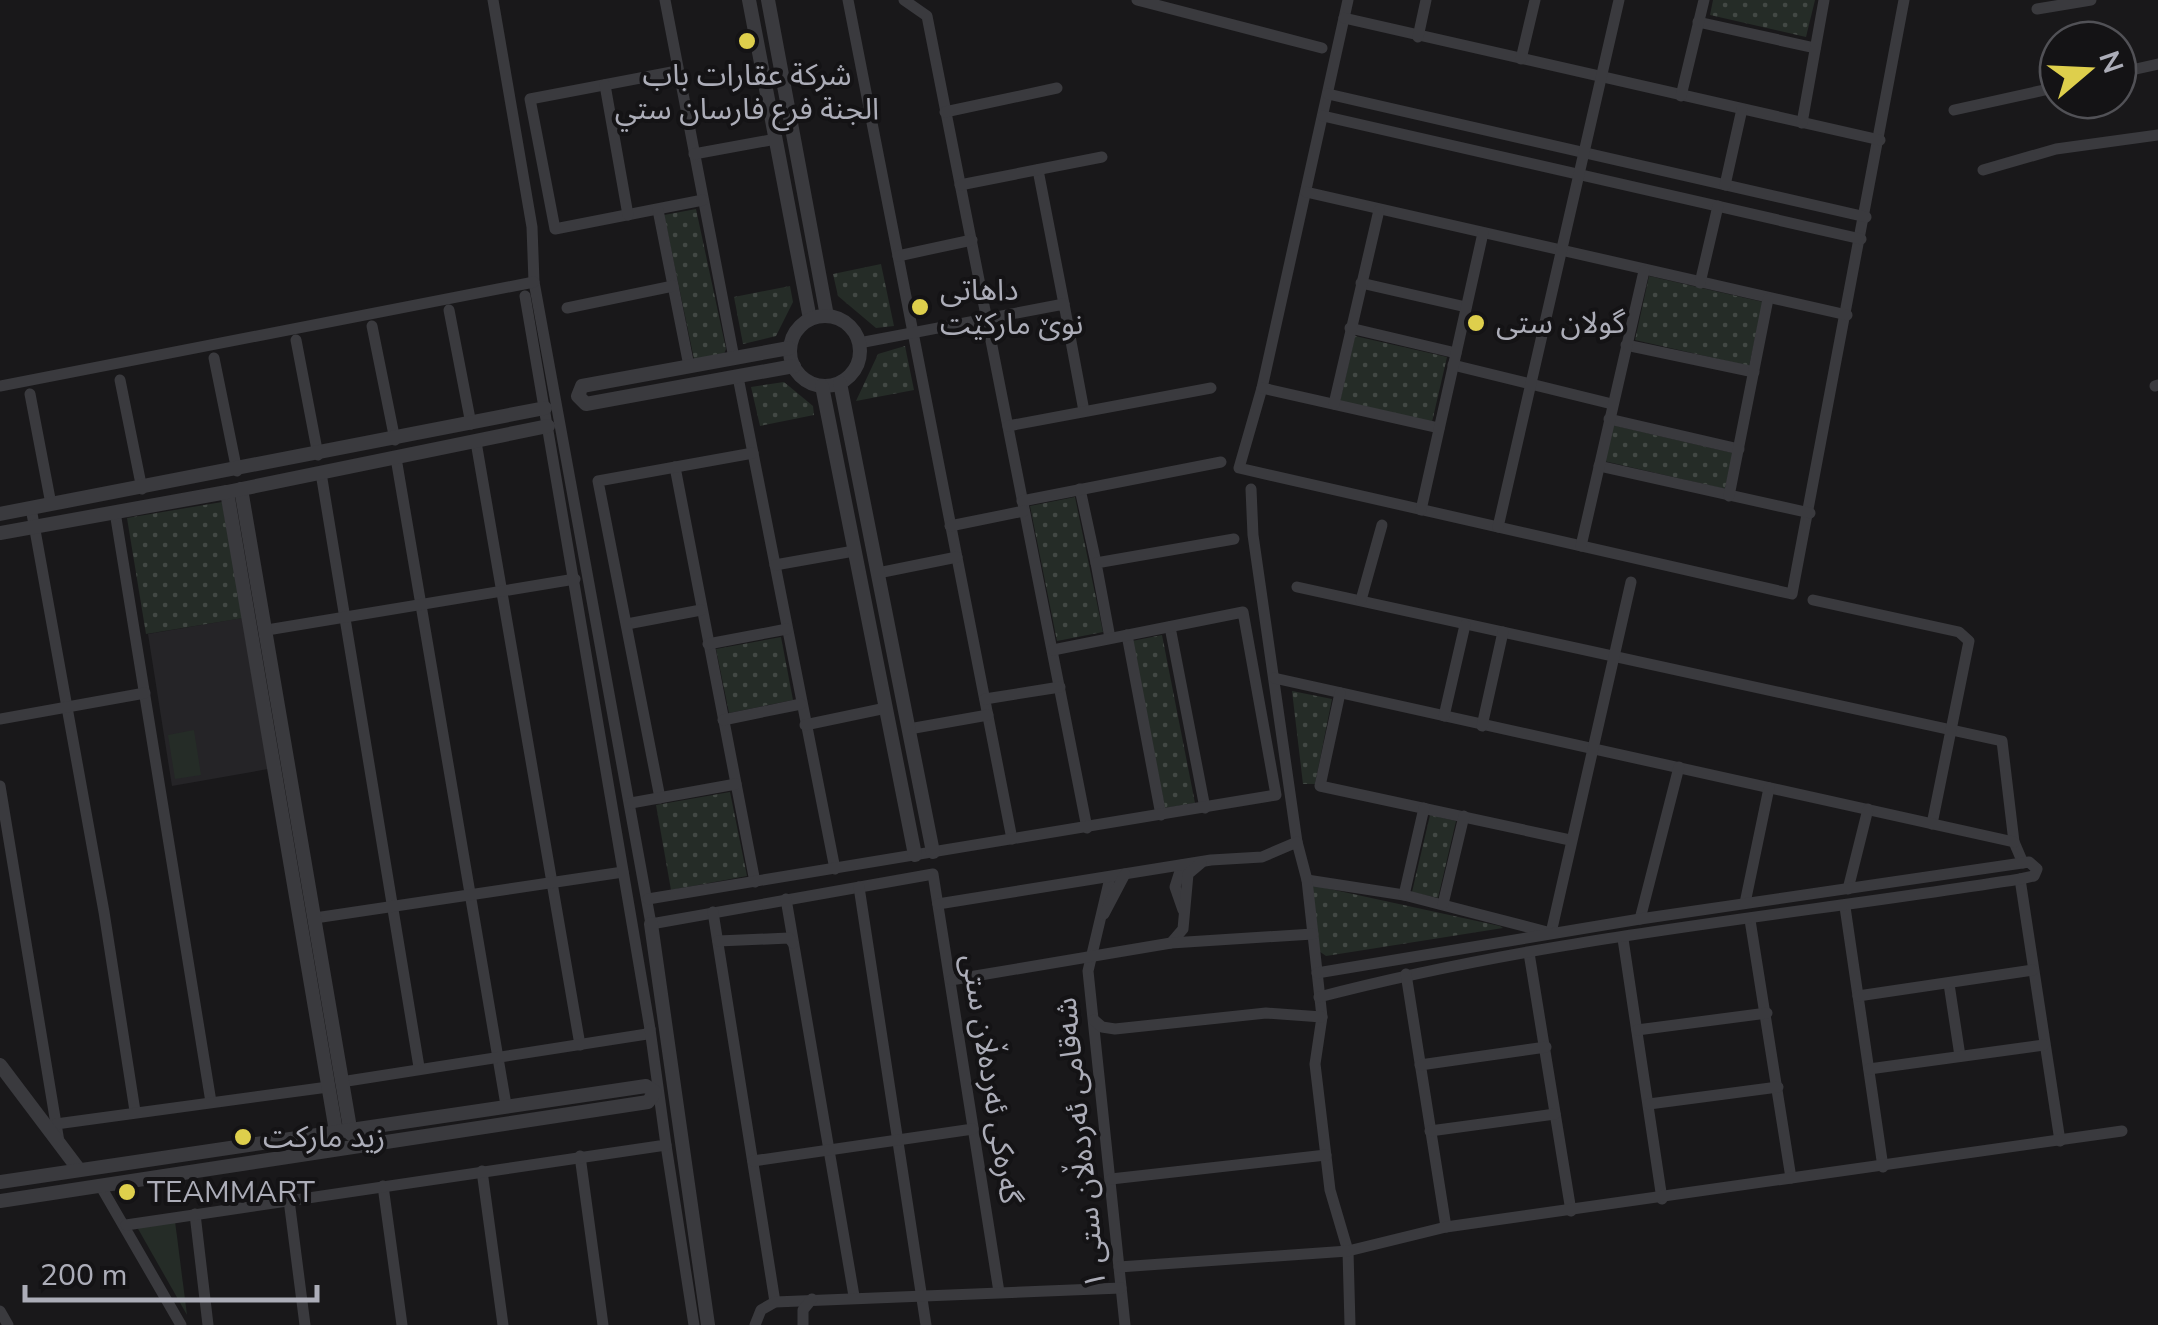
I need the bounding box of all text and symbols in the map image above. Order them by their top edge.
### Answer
north arrow [2038,20,2138,120]
marker: شرکة عقارات باب الجنة فرع فارسان ستي [736,30,758,52]
text: N [2089,46,2132,78]
place label: شرکة عقارات باب الجنة فرع فارسان ستي [615,55,879,131]
place label: داهاتی نوێ مارکێت [940,270,1083,345]
marker: داهاتی نوێ مارکێت [909,296,931,318]
place label: گولان ستی [1496,303,1626,344]
marker: گولان ستی [1465,312,1487,334]
street label: گەرەکی ئەردەڵان ستی [951,951,1033,1208]
street label: شەقامی ئەردەڵان ستی ١ [1044,995,1117,1291]
place label: زيد ماركت [263,1117,385,1158]
marker: زيد ماركت [232,1126,254,1148]
place label: TEAMMART [147,1172,315,1213]
marker: TEAMMART [116,1181,138,1203]
scale bar [25,1240,318,1302]
text: 200 m [40,1255,127,1296]

